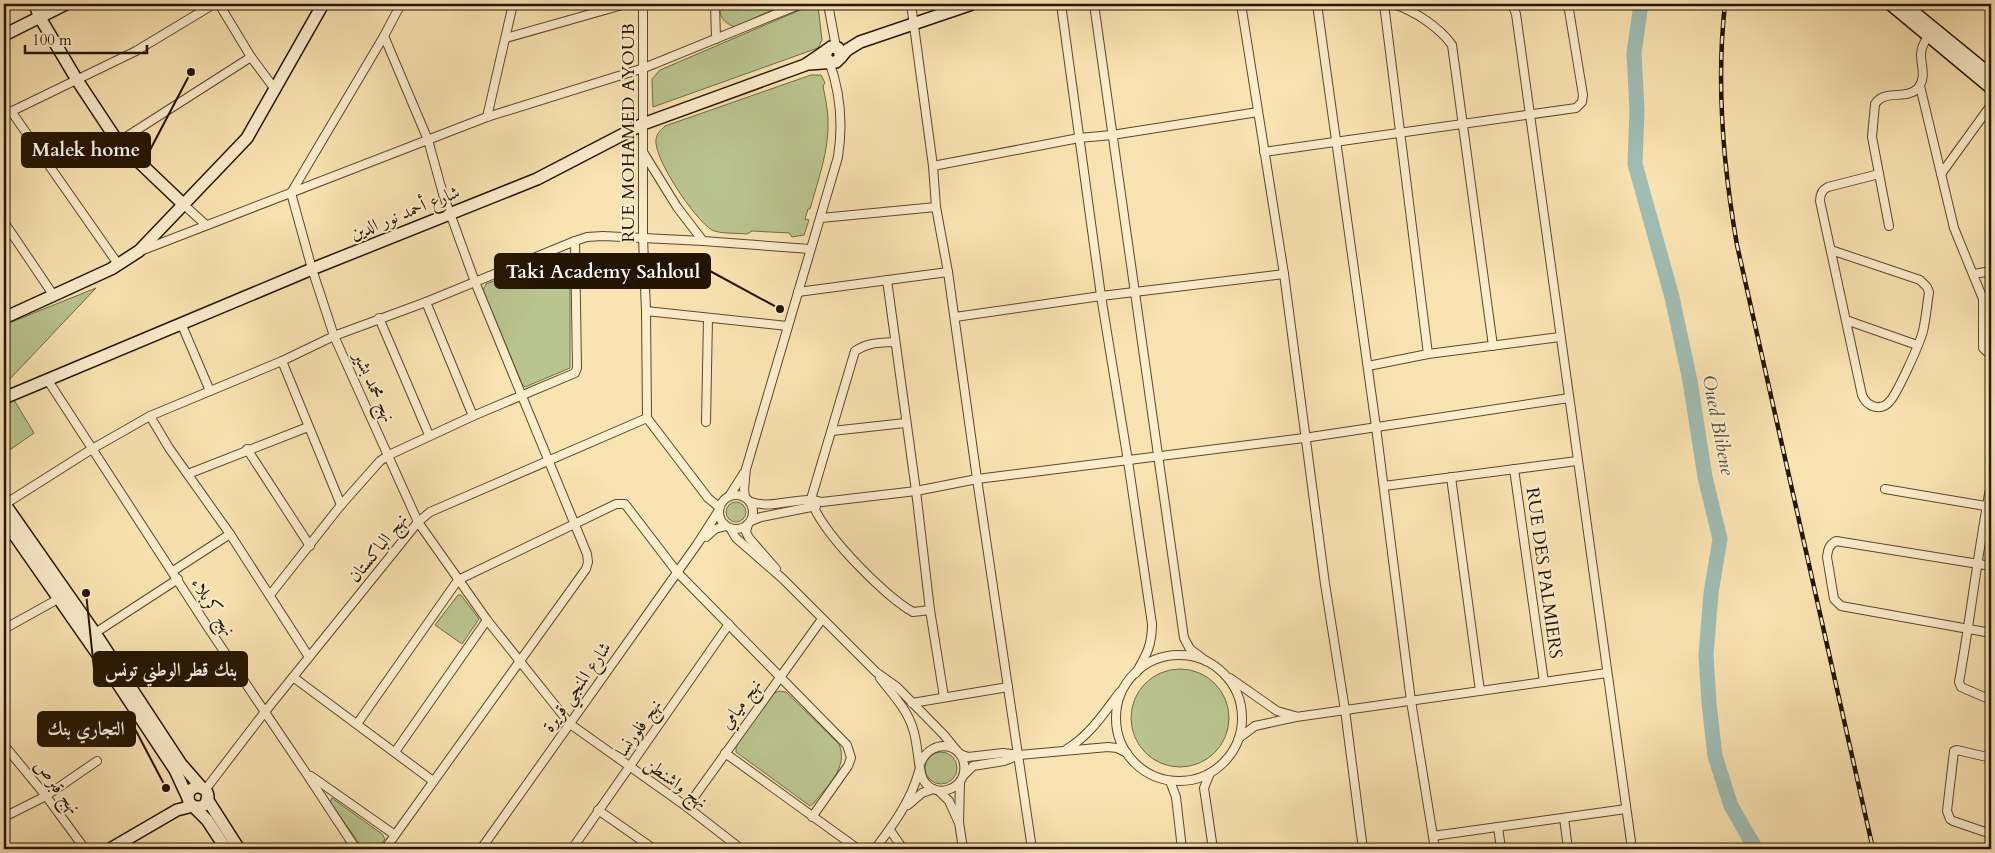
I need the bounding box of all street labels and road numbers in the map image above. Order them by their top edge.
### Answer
street label: RUE MOHAMED AYOUB [616,23,641,243]
street label: شارع أحمد نور الدين [346,179,464,248]
street label: نهج محمد بشير [343,346,401,428]
street label: RUE DES PALMIERS [1520,486,1568,660]
street label: نهج الباكستان [342,508,416,590]
street label: نهج كربلاء [182,573,241,643]
street label: شارع المنجي قريرة [537,637,621,740]
street label: نهج ميامي [714,674,770,736]
street label: نهج فلورنسا [610,694,671,764]
street label: نهج واشنطن [638,752,713,817]
street label: نهج قبرص [25,755,86,821]

